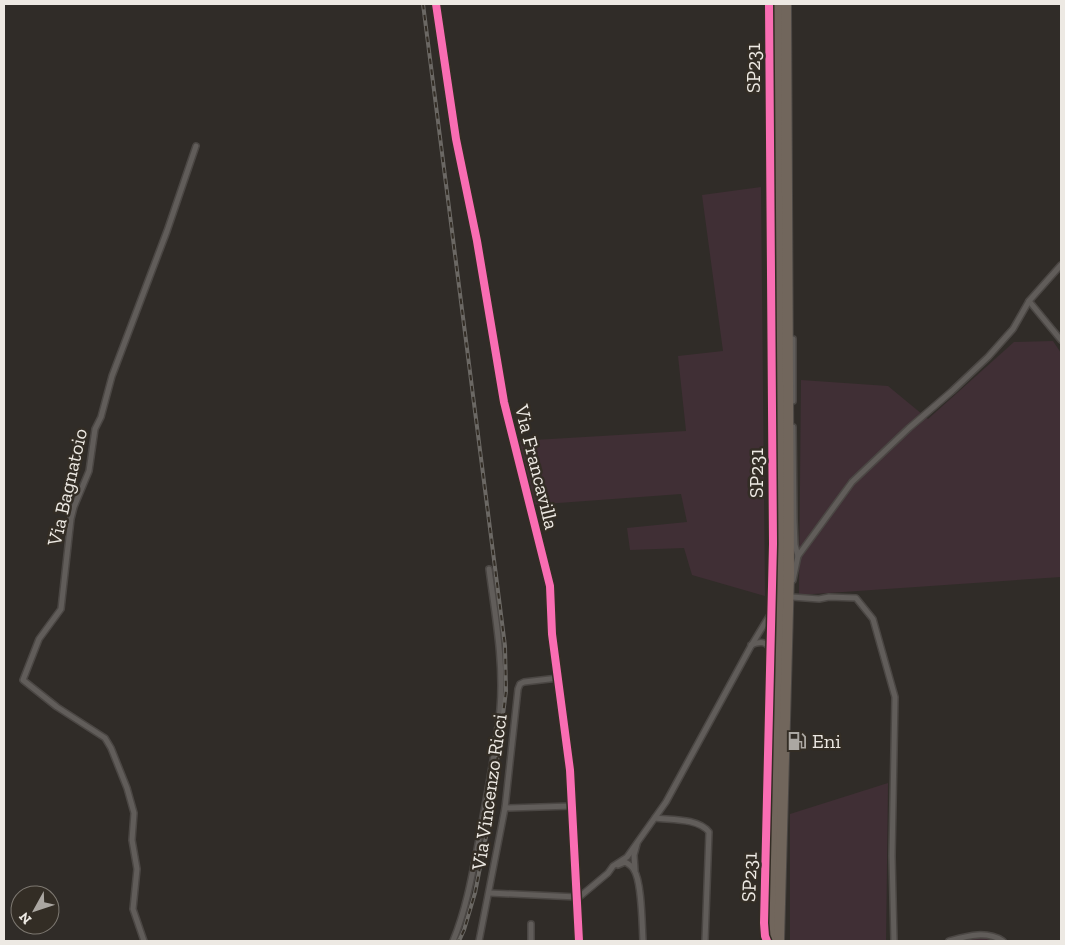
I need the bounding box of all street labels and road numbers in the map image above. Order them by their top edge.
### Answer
street label: SP231 [741,43,765,93]
street label: Via Francavilla [510,401,564,532]
street label: Via Bagnatoio [42,426,92,549]
street label: SP231 [744,448,768,498]
street label: Via Vincenzo Ricci [466,712,512,873]
street label: SP231 [736,851,762,902]

